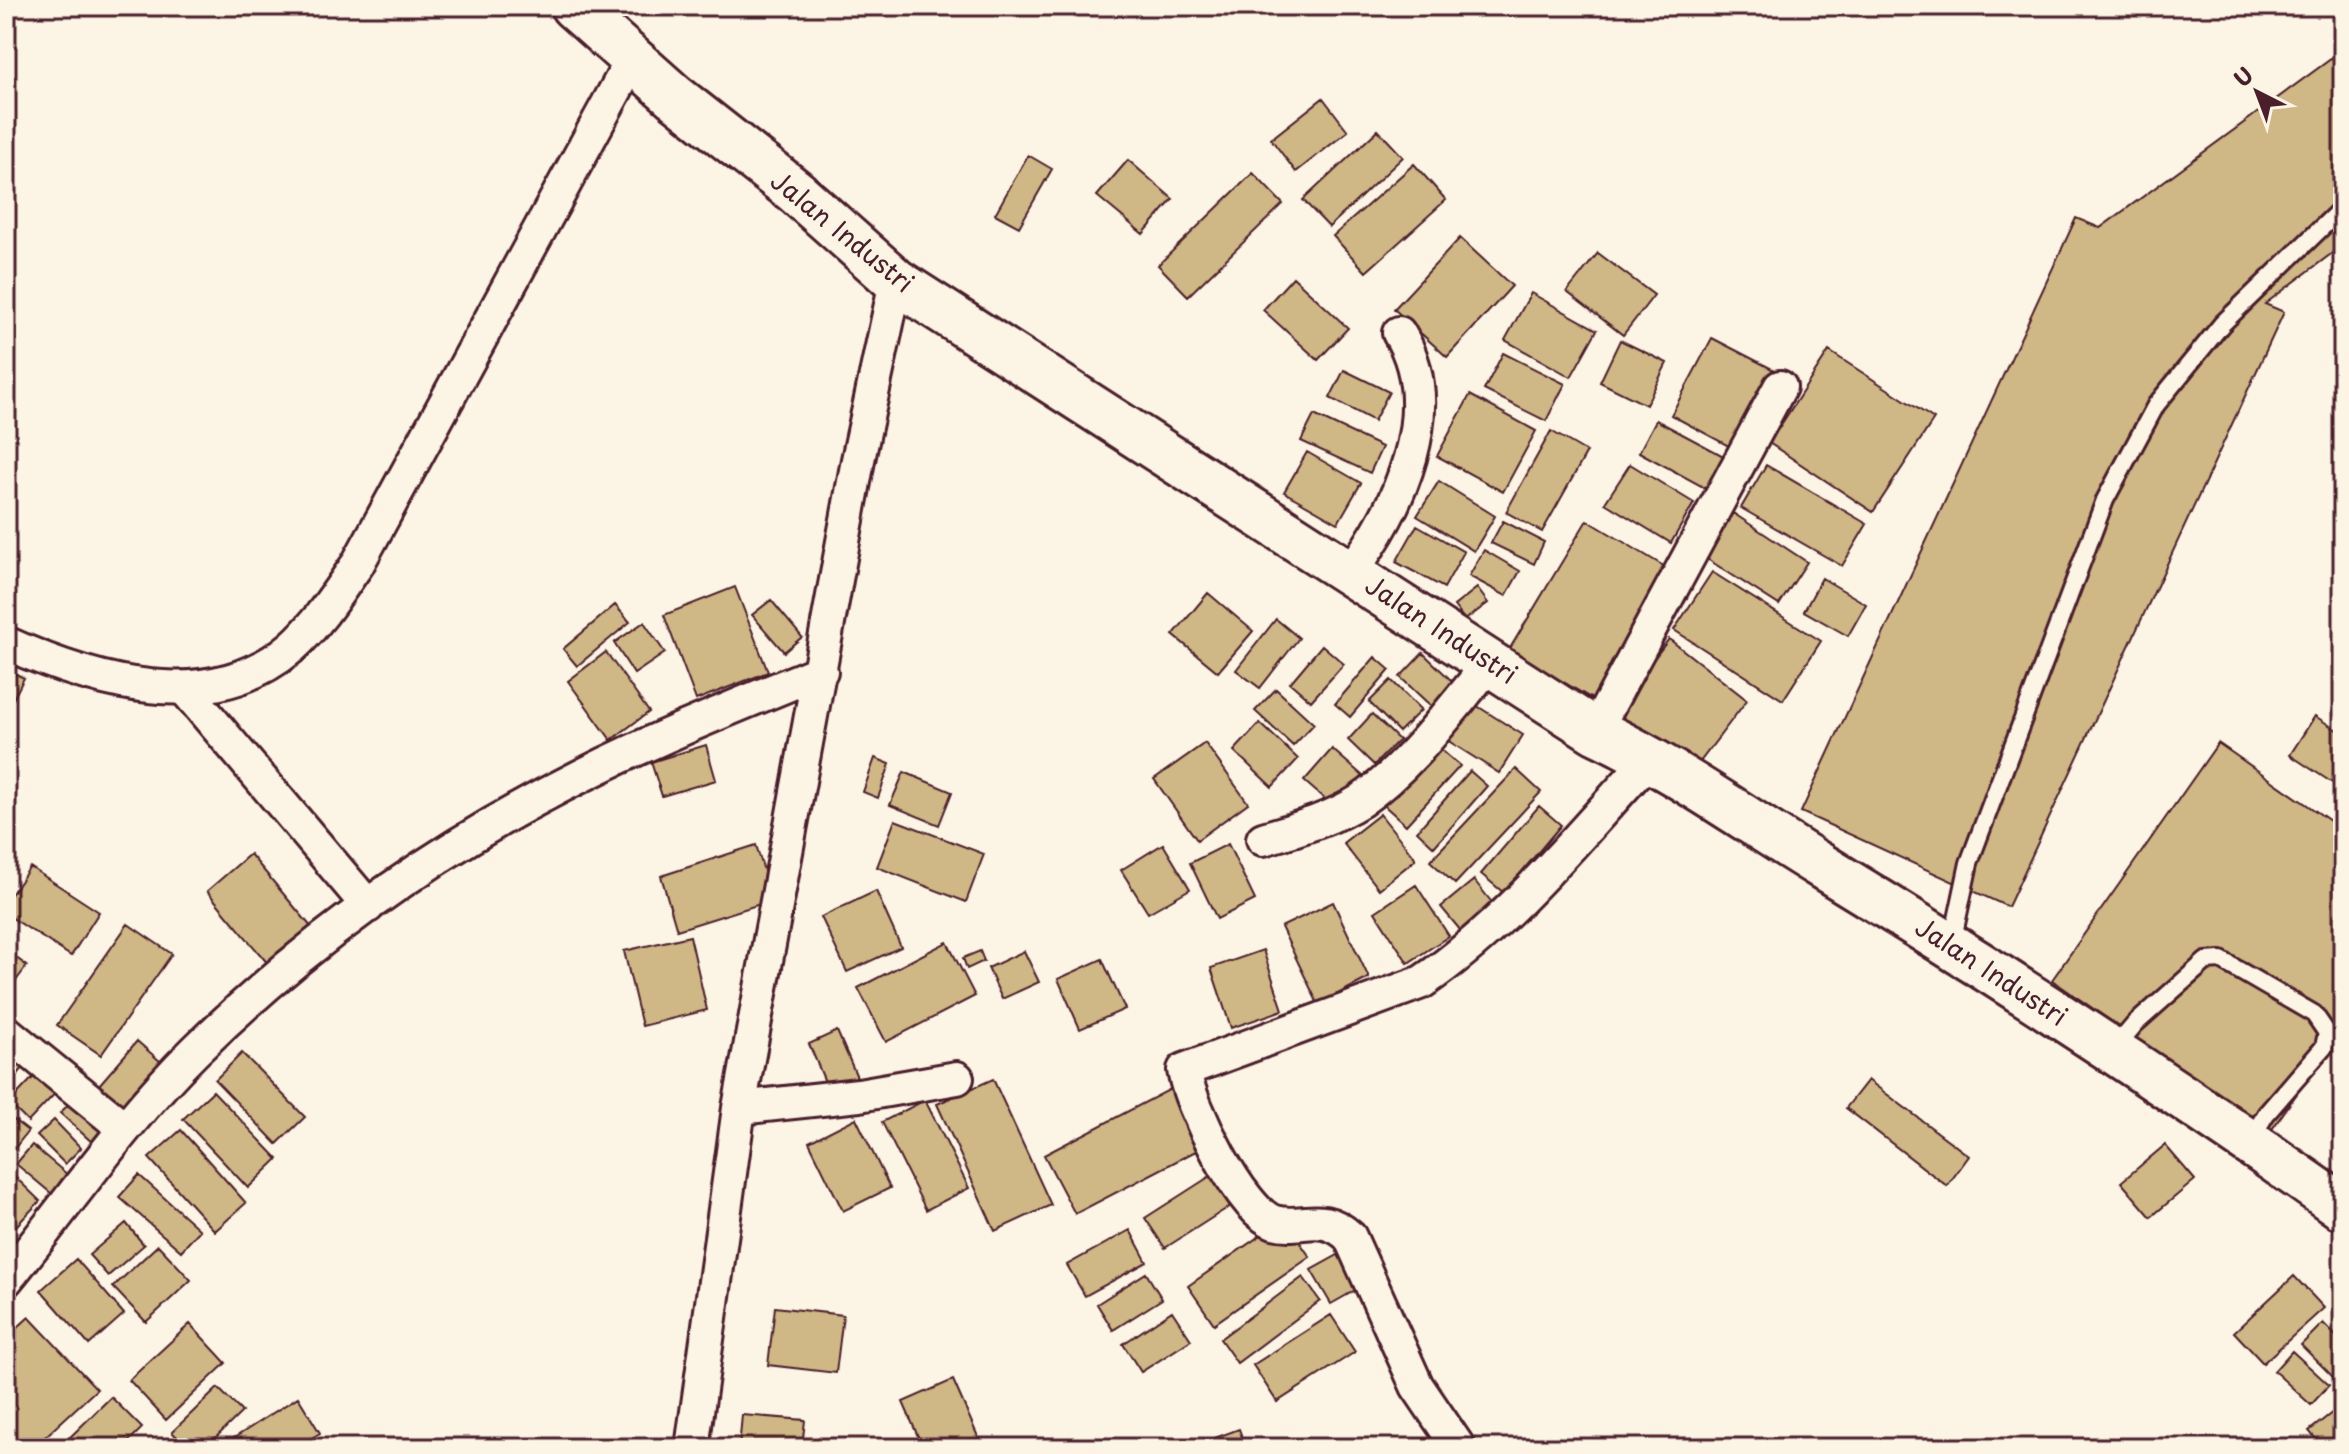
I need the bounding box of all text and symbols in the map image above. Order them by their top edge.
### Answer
north arrow [2217,52,2297,132]
text: U [2225,58,2260,94]
street label: Jalan Industri [763,161,923,301]
street label: Jalan Industri [1358,565,1526,693]
street label: Jalan Industri [1908,907,2076,1035]

